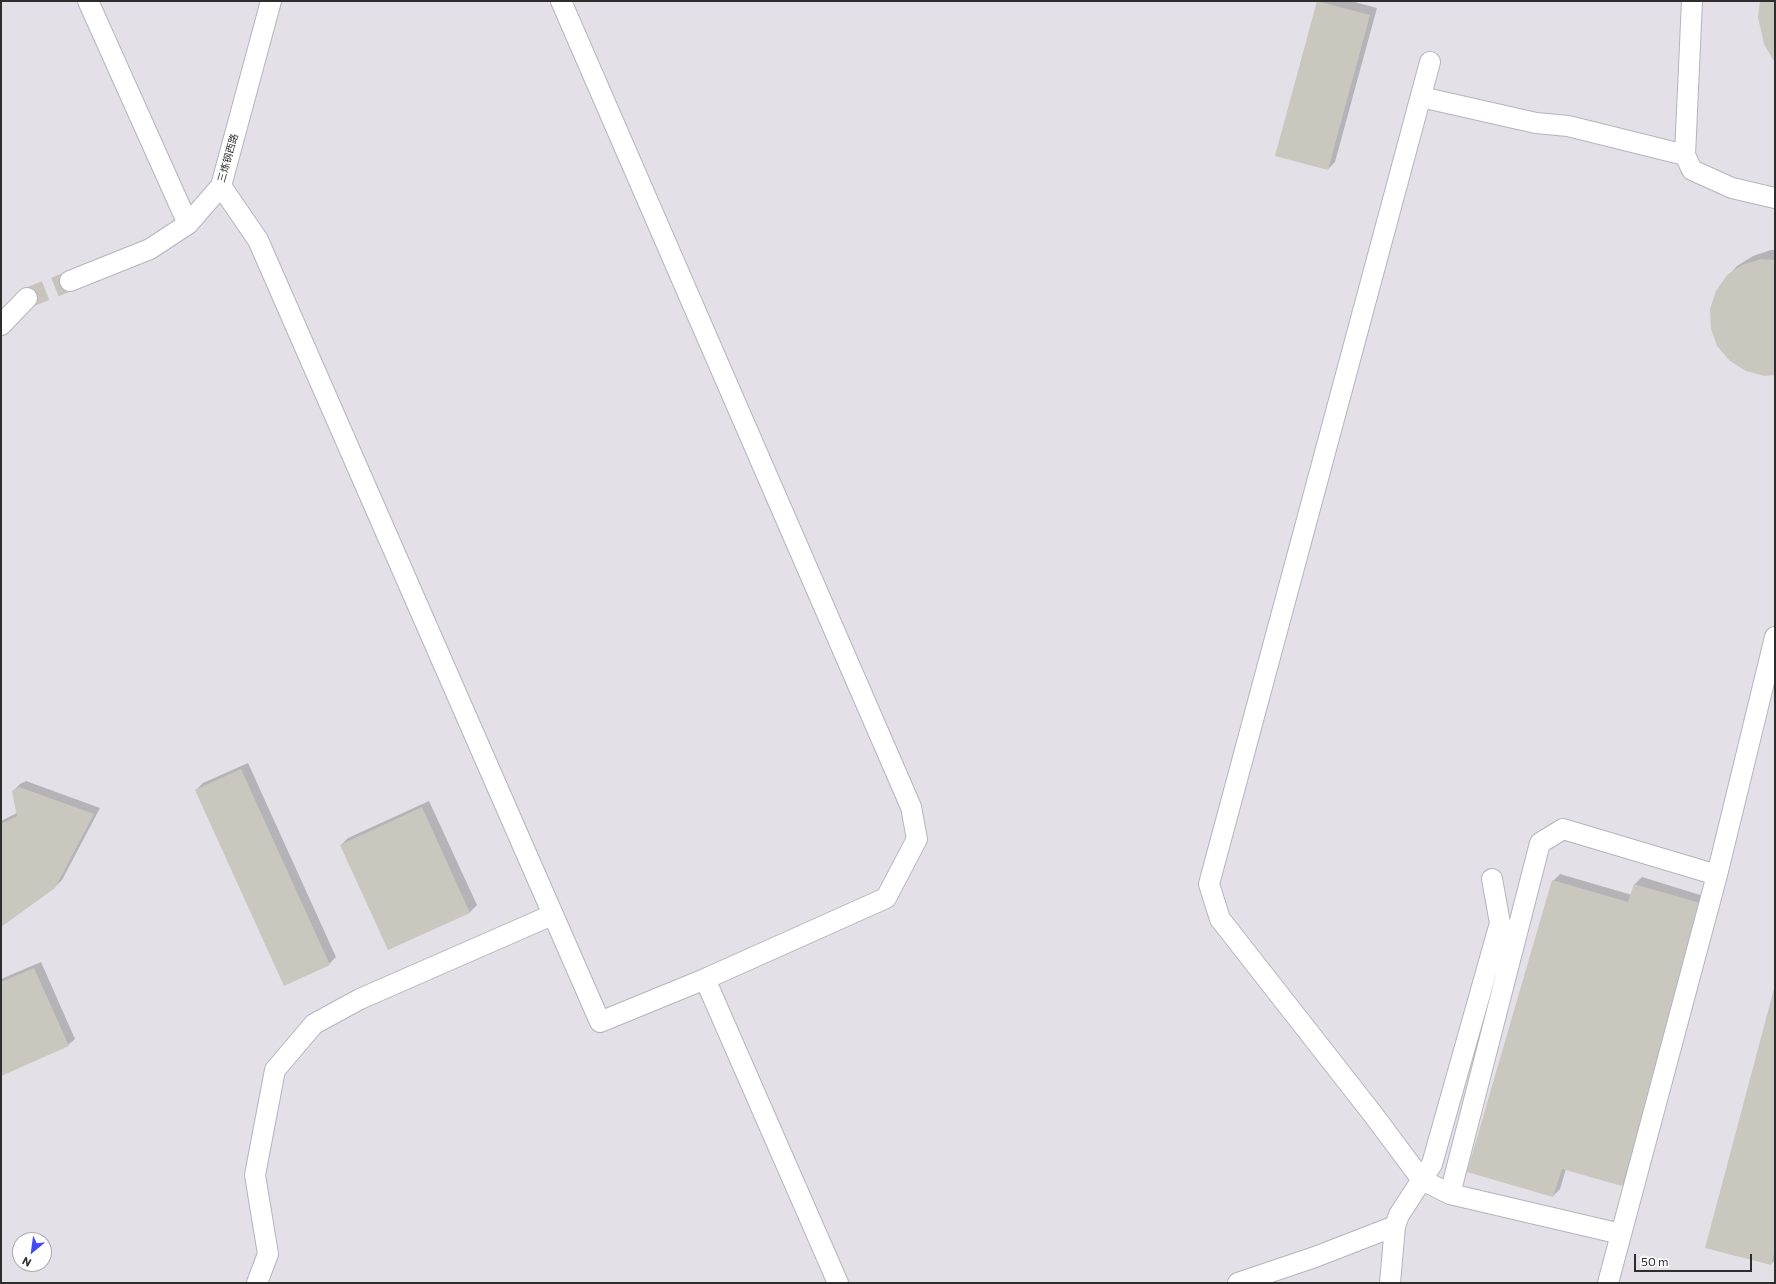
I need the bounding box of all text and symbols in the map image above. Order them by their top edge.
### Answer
street label: 三炼钢西路 [215,132,241,184]
north arrow [12,1232,52,1272]
scale bar [1636,1246,1754,1272]
text: N [20,1254,33,1270]
text: 50 m [1641,1254,1669,1268]

